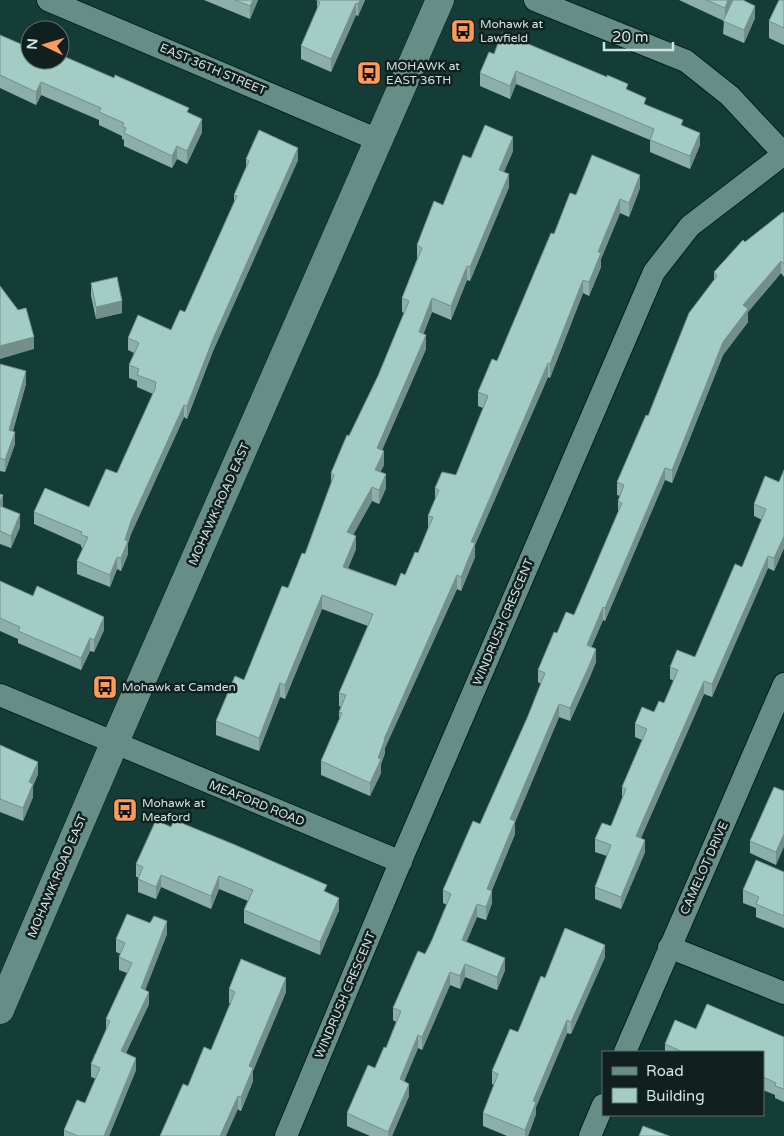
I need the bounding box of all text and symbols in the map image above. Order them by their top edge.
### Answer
place label: Mohawk at Lawfield [480,17,543,45]
bus stop icon: Mohawk at Lawfield [450,18,476,44]
north arrow [20,20,70,70]
scale bar [604,20,673,52]
text: 20 m [612,28,649,46]
text: N [24,38,42,50]
street label: EAST 36TH STREET [158,40,269,98]
place label: MOHAWK at EAST 36TH [386,59,460,87]
bus stop icon: MOHAWK at EAST 36TH [356,60,382,86]
street label: MOHAWK ROAD EAST [186,440,253,567]
street label: WINDRUSH CRESCENT [470,556,536,687]
bus stop icon: Mohawk at Camden [92,674,118,700]
place label: Mohawk at Camden [122,680,236,694]
street label: MEAFORD ROAD [207,777,307,829]
place label: Mohawk at Meaford [142,796,205,824]
bus stop icon: Mohawk at Meaford [112,797,138,823]
street label: MOHAWK ROAD EAST [25,812,90,940]
street label: CAMELOT DRIVE [677,819,731,917]
street label: WINDRUSH CRESCENT [312,929,378,1060]
legend [602,1051,764,1116]
text: Road [646,1062,684,1080]
text: Building [646,1087,705,1105]

